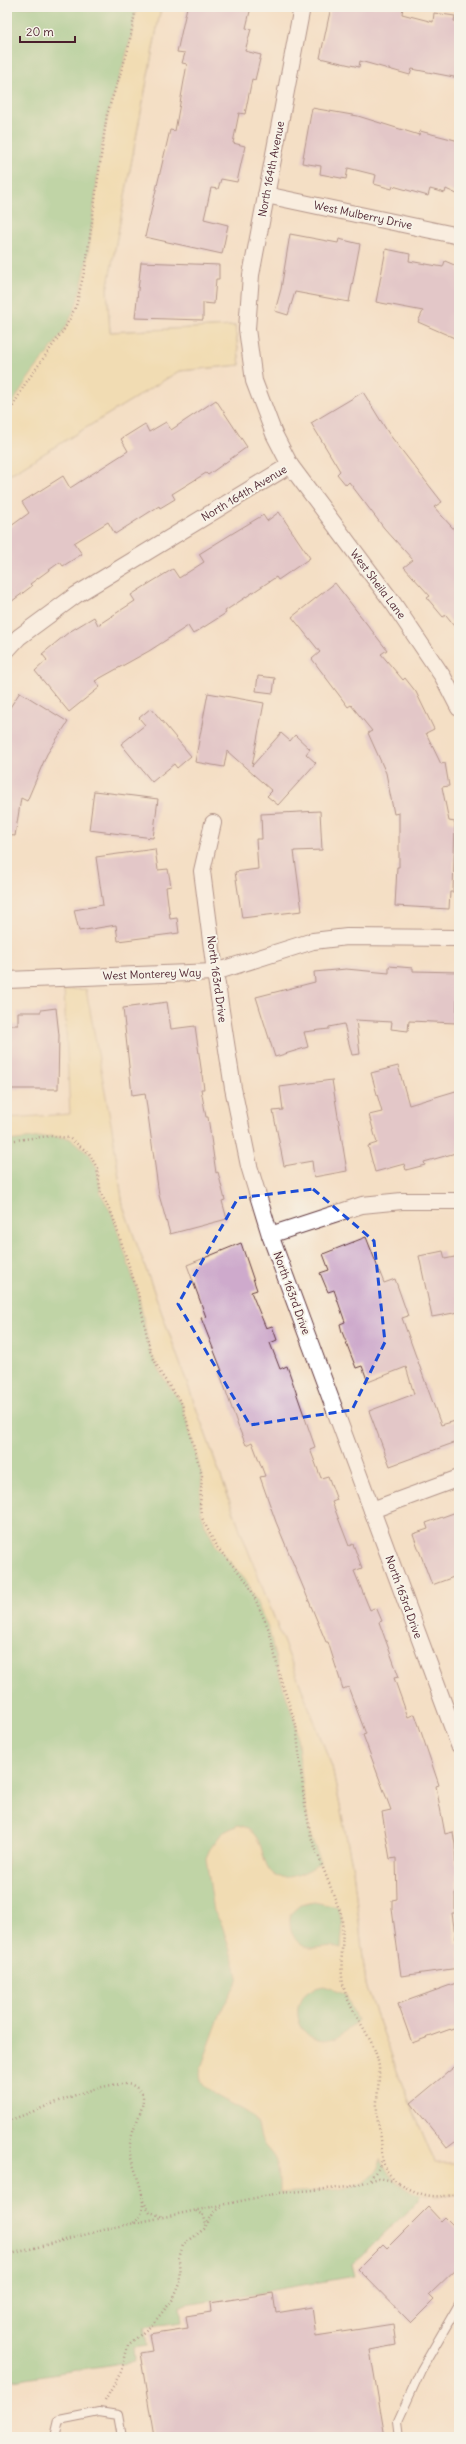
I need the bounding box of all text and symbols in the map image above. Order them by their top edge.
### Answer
scale bar [20,18,75,44]
text: 20 m [26,24,54,39]
street label: North 164th Avenue [255,120,287,218]
street label: West Mulberry Drive [312,198,414,232]
street label: North 164th Avenue [199,462,289,524]
street label: West Sheila Lane [347,546,409,622]
street label: North 163rd Drive [204,935,230,1023]
street label: West Monterey Way [102,965,202,983]
street label: North 163rd Drive [270,1250,314,1336]
street label: North 163rd Drive [382,1554,426,1640]

